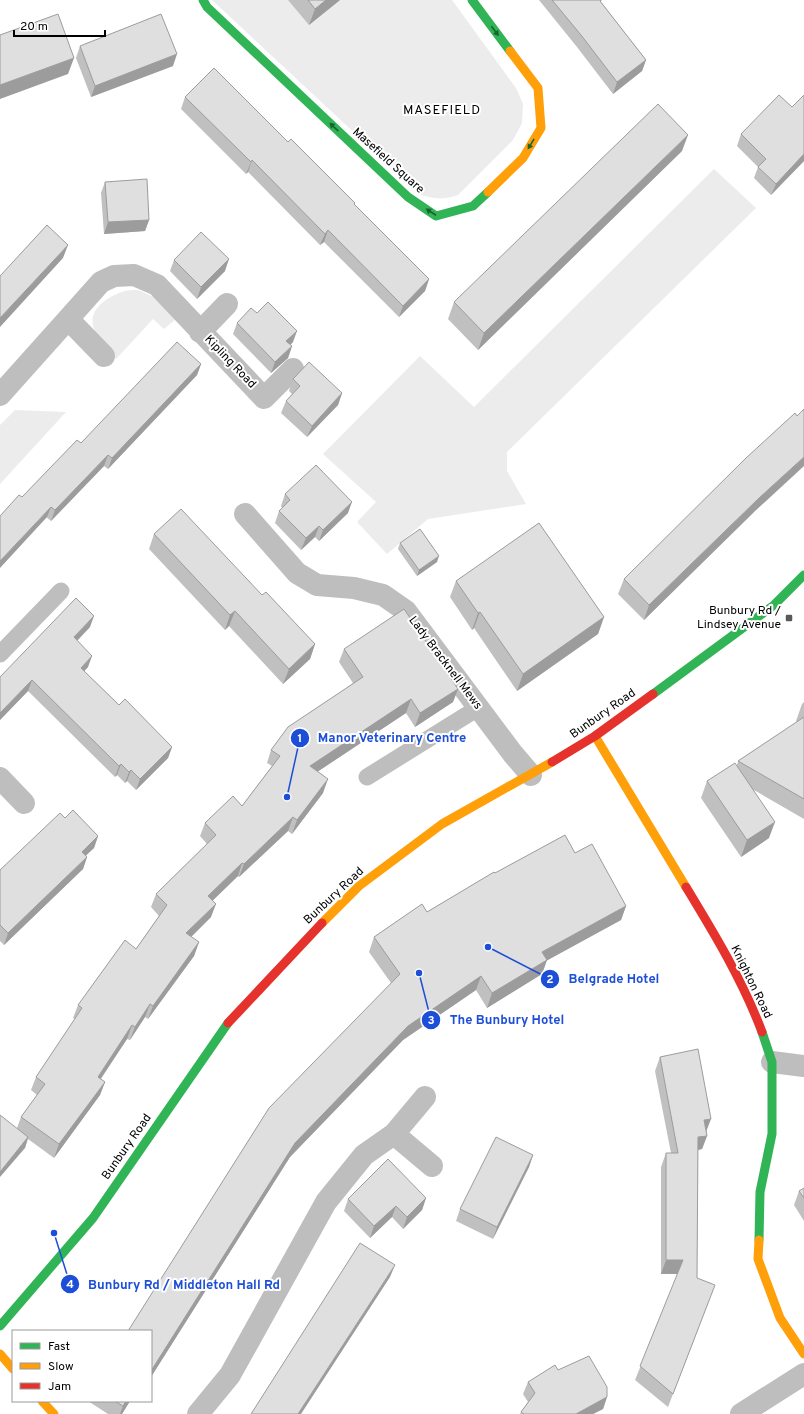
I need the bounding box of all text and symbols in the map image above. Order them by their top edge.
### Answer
scale bar [14,12,105,38]
text: 20 m [20,19,48,35]
one-way arrow [491,26,499,37]
district label: MASEFIELD [403,103,481,119]
one-way arrow [329,123,338,132]
street label: Masefield Square [349,124,427,198]
one-way arrow [528,138,535,150]
one-way arrow [425,209,437,216]
street label: Kipling Road [201,332,259,392]
place label: Bunbury Rd / Lindsey Avenue [697,603,781,633]
street label: Lady Bracknell Mews [405,613,485,713]
marker: Bunbury Rd / Lindsey Avenue [784,613,794,623]
street label: Bunbury Road [567,685,639,743]
callout: Manor Veterinary Centre [290,725,475,750]
text: 1 [298,731,302,747]
text: Manor Veterinary Centre [318,731,466,747]
street label: Bunbury Road [300,864,368,928]
street label: Knighton Road [726,943,776,1021]
callout: Belgrade Hotel [540,966,667,991]
text: 2 [546,972,554,988]
text: Belgrade Hotel [569,972,659,988]
callout: The Bunbury Hotel [421,1007,572,1032]
text: 3 [427,1013,435,1029]
text: The Bunbury Hotel [450,1013,564,1029]
street label: Bunbury Road [98,1111,156,1183]
callout: Bunbury Rd / Middleton Hall Rd [60,1271,288,1296]
text: 4 [66,1277,74,1293]
text: Bunbury Rd / Middleton Hall Rd [88,1278,280,1294]
legend [12,1330,152,1402]
text: Fast [48,1339,70,1355]
text: Slow [48,1359,74,1375]
text: Jam [48,1379,71,1395]

